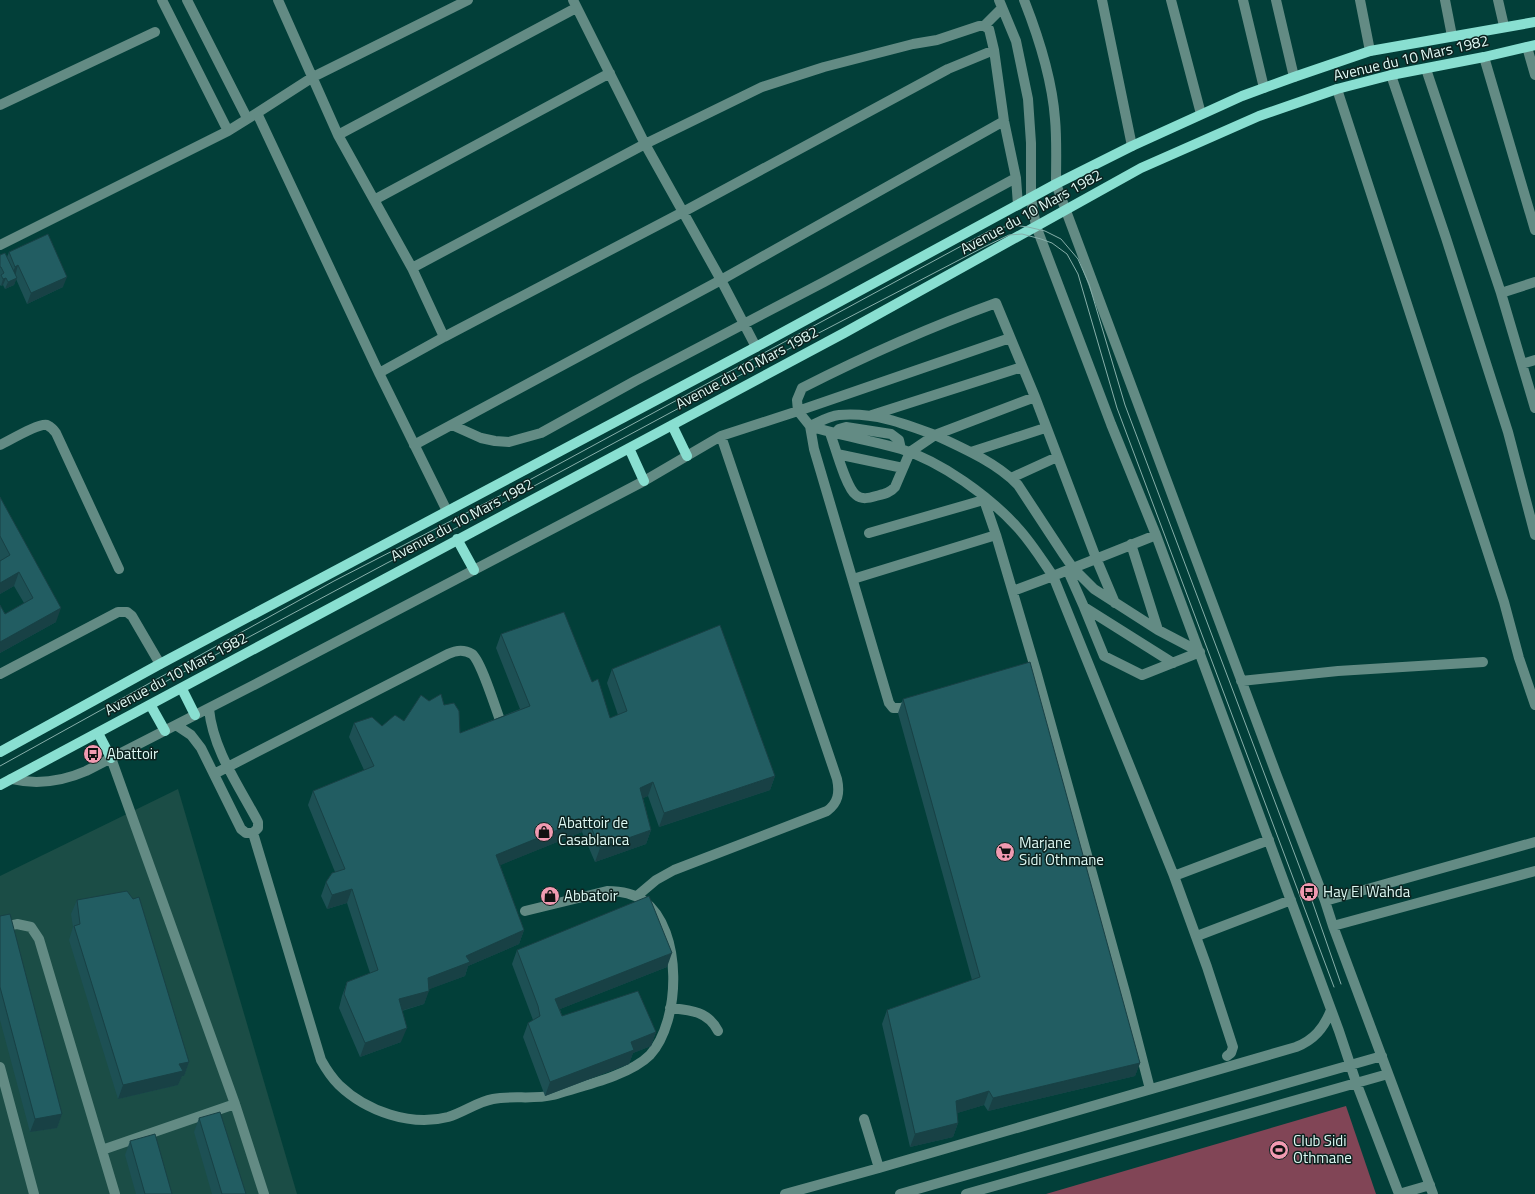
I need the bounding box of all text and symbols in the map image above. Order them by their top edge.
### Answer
street label: Avenue du 10 Mars 1982 [1331,28,1491,87]
street label: Avenue du 10 Mars 1982 [956,163,1106,260]
street label: Avenue du 10 Mars 1982 [671,320,822,415]
street label: Avenue du 10 Mars 1982 [386,472,537,567]
street label: Avenue du 10 Mars 1982 [100,626,251,721]
place label: Abattoir [107,742,158,765]
bus stop icon: Abattoir [82,743,104,765]
place label: Abattoir de Casablanca [558,811,630,851]
shop icon: Abattoir de Casablanca [533,821,555,843]
place label: Marjane Sidi Othmane [1019,831,1104,871]
supermarket icon: Marjane Sidi Othmane [994,841,1016,863]
place label: Hay El Wahda [1323,880,1411,903]
bus stop icon: Hay El Wahda [1298,881,1320,903]
place label: Abbatoir [564,884,618,907]
shop icon: Abbatoir [539,885,561,907]
place label: Club Sidi Othmane [1293,1129,1352,1169]
sports icon: Club Sidi Othmane [1268,1139,1290,1161]

